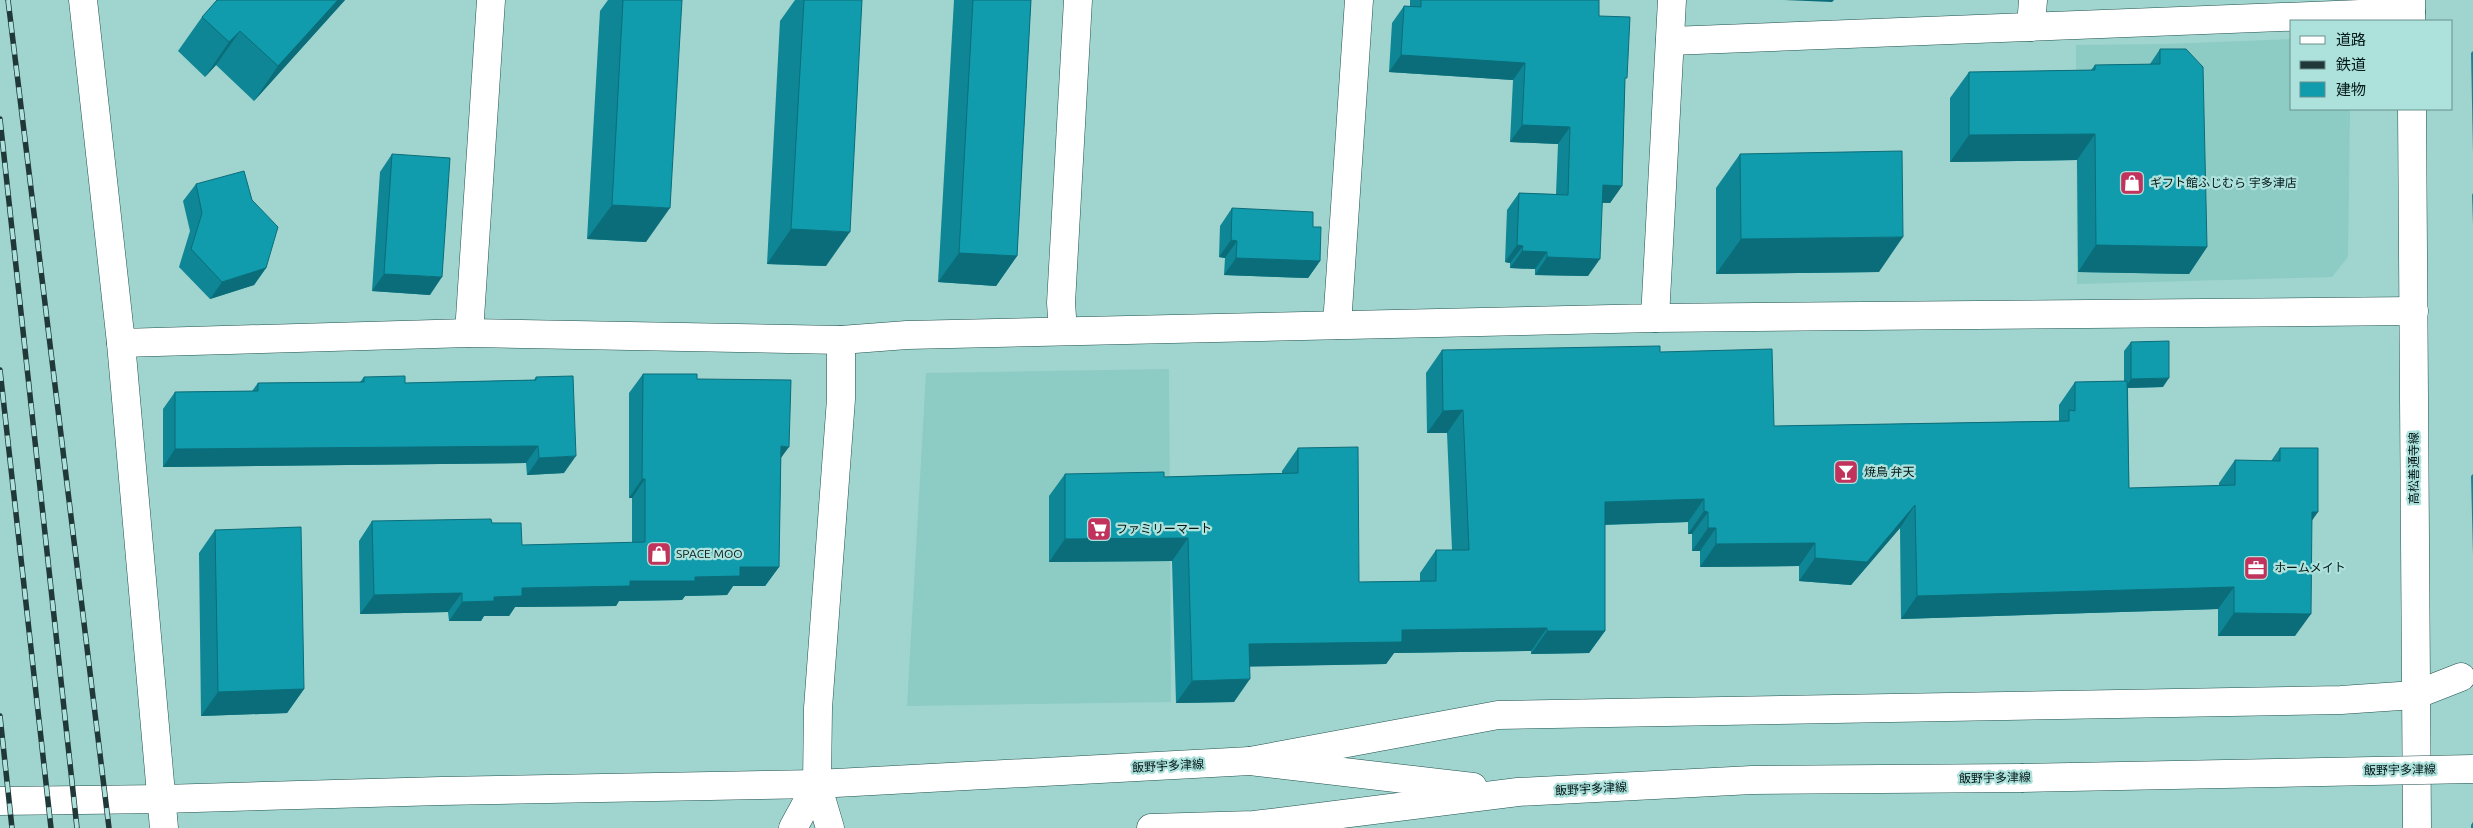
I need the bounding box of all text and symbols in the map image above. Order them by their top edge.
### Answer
legend [2290,20,2453,110]
text: 道路 [2336,31,2366,48]
text: 鉄道 [2336,56,2366,73]
text: 建物 [2336,81,2366,98]
shop icon: ギフト館ふじむら 宇多津店 [2119,170,2145,196]
place label: ギフト館ふじむら 宇多津店 [2150,176,2297,189]
street label: 高松善通寺線 [2407,432,2420,504]
bar icon: 焼鳥 弁天 [1833,459,1859,485]
place label: 焼鳥 弁天 [1864,465,1915,478]
supermarket icon: ファミリーマート [1086,516,1112,542]
place label: ファミリーマート [1116,522,1212,535]
shop icon: SPACE MOO [646,541,672,567]
place label: SPACE MOO [676,547,743,560]
office icon: ホームメイト [2243,555,2269,581]
place label: ホームメイト [2274,561,2346,574]
street label: 飯野宇多津線 [1132,757,1204,774]
street label: 飯野宇多津線 [2364,762,2436,777]
street label: 飯野宇多津線 [1959,770,2031,785]
street label: 飯野宇多津線 [1555,780,1627,797]

